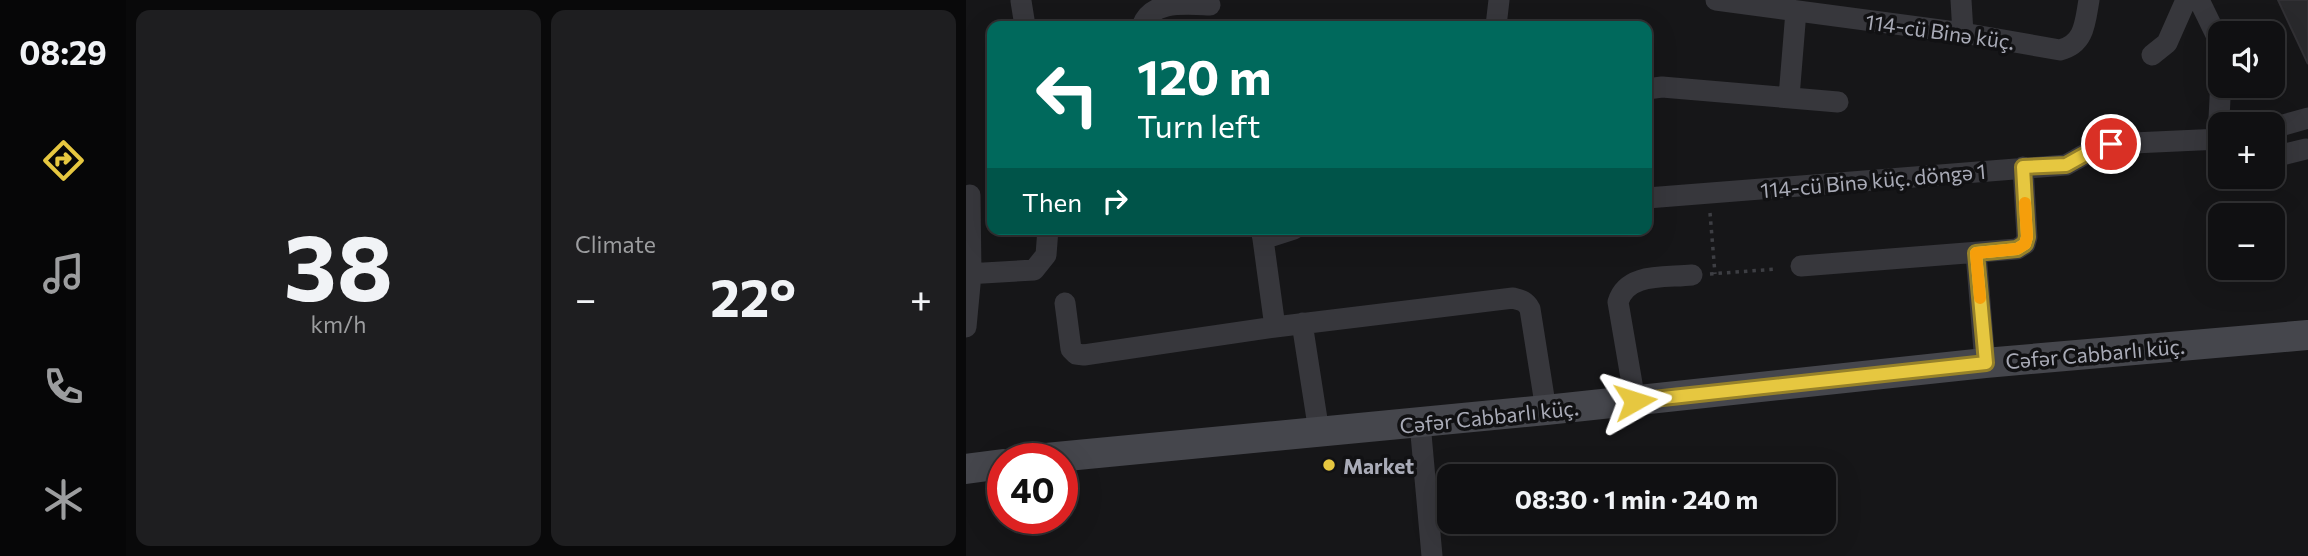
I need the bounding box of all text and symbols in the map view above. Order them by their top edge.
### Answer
street label: 114-cü Binə küç. [1864,8,2016,54]
map controls [2208,21,2285,280]
button: sound [2208,21,2285,98]
text: 08:29 [19,32,107,72]
text: 120 m [1137,45,1271,105]
icon: left [1022,49,1113,140]
text: Turn left [1137,105,1261,145]
button: + [2208,112,2285,189]
pin [2081,114,2141,174]
icon: arrive [2092,125,2130,163]
icon: directions [39,136,88,185]
street label: 114-cü Binə küç. döngə 1 [1759,158,1987,202]
icon: right [1096,182,1134,220]
text: Then [1022,186,1082,217]
button: − [2208,203,2285,280]
text: 38 [284,208,393,320]
text: Climate [575,230,656,258]
icon: music [39,249,88,298]
text: 22° [710,264,796,328]
text: − [575,274,597,321]
text: + [910,274,932,321]
text: km/h [311,310,366,338]
street label: Cəfər Cabbarlı küç. [2004,333,2186,373]
icon: phone [39,362,88,411]
position arrow [1598,364,1672,438]
street label: Cəfər Cabbarlı küç. [1398,394,1580,438]
speed limit sign: 40 [987,443,1078,534]
place label: Market [1343,453,1414,478]
marker: Market [1321,457,1337,473]
icon: climate [39,475,88,524]
text: 08:30 · 1 min · 240 m [1515,483,1758,514]

